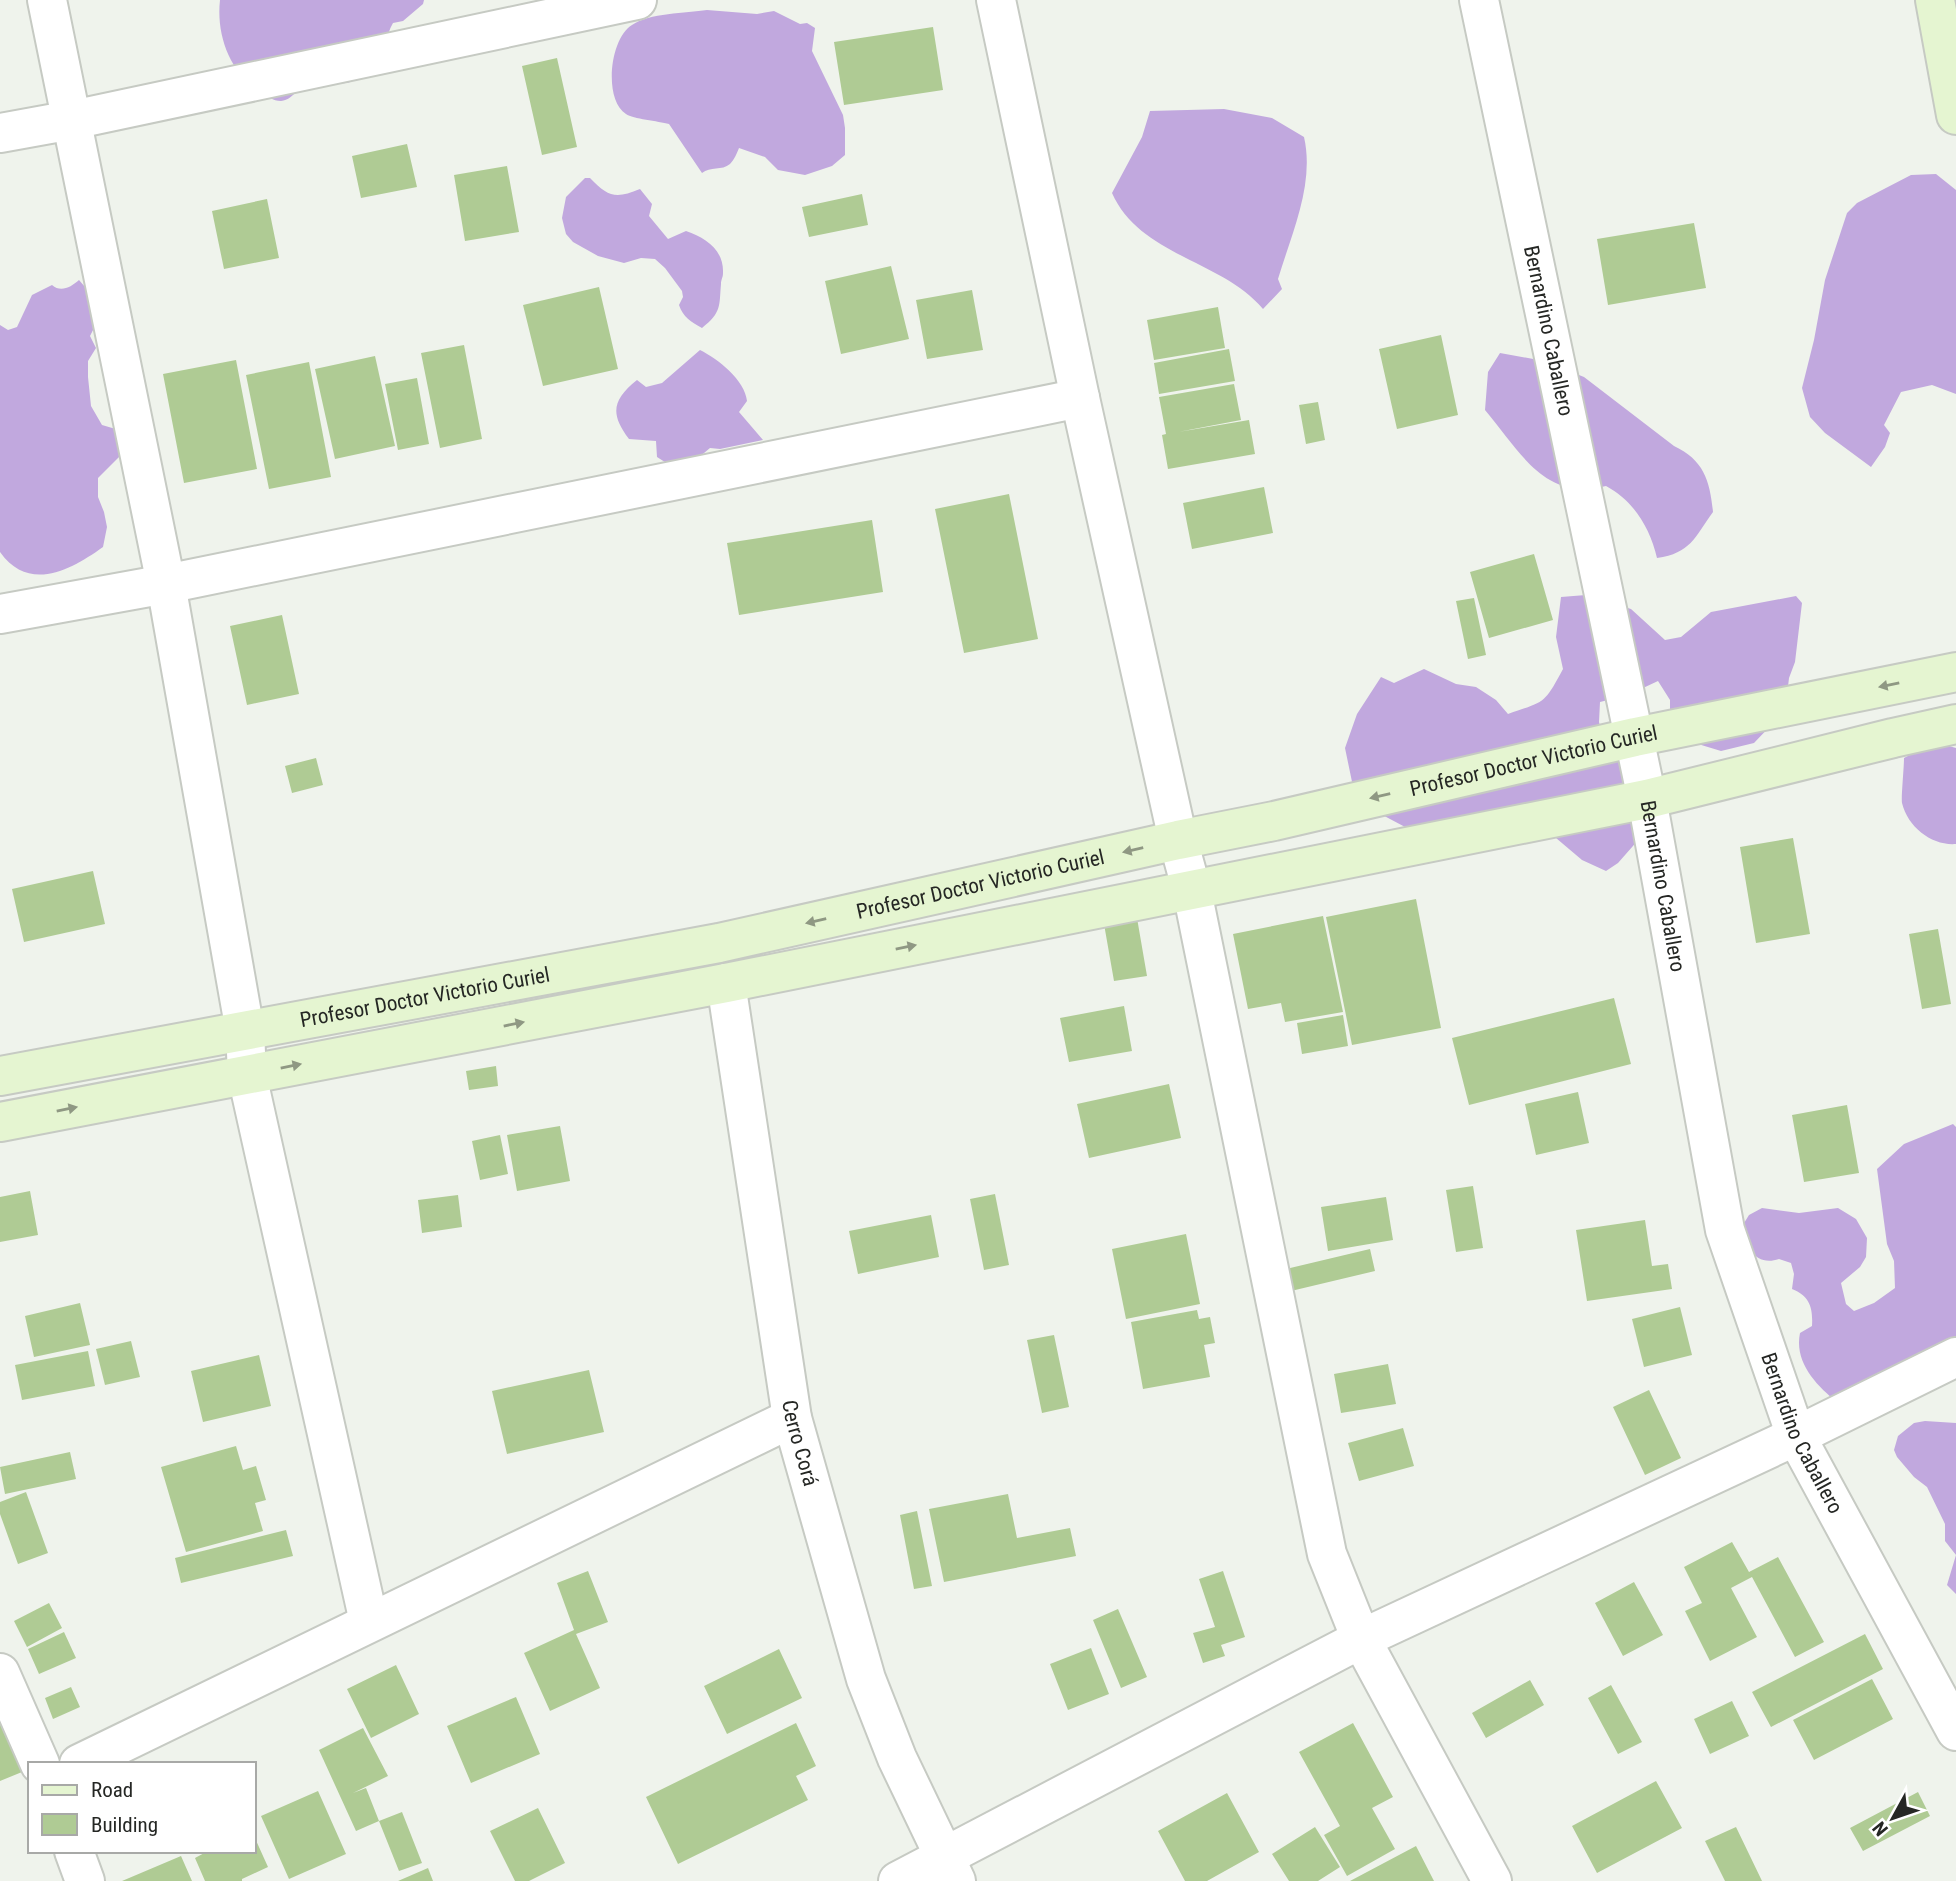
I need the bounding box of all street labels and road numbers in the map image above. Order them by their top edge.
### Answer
street label: Bernardino Caballero [1519,243,1578,418]
street label: Profesor Doctor Victorio Curiel [1407,721,1660,801]
street label: Bernardino Caballero [1635,799,1690,974]
street label: Profesor Doctor Victorio Curiel [854,845,1107,924]
street label: Profesor Doctor Victorio Curiel [298,963,552,1032]
street label: Bernardino Caballero [1756,1350,1848,1518]
street label: Cerro Corá [777,1398,823,1489]

